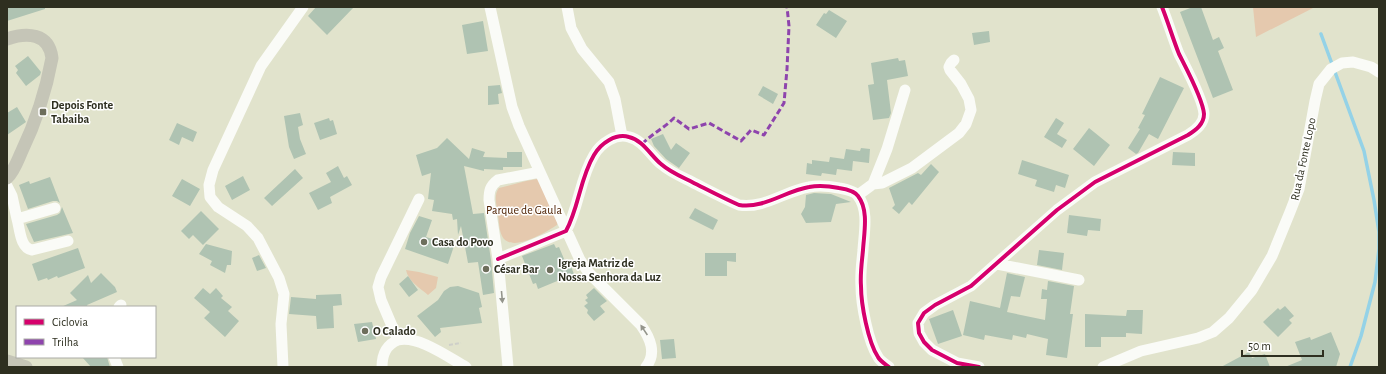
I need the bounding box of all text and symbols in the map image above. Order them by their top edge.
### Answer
place label: Depois Fonte Tabaiba [51,99,114,125]
marker: Depois Fonte Tabaiba [38,107,48,117]
street label: Rua da Fonte Lopo [1288,116,1318,202]
park label: Parque de Gaula [486,204,562,216]
place label: Casa do Povo [432,236,493,248]
marker: Casa do Povo [419,237,429,247]
place label: Igreja Matriz de Nossa Senhora da Luz [558,257,661,283]
place label: César Bar [494,263,540,275]
marker: César Bar [481,264,491,274]
marker: Igreja Matriz de Nossa Senhora da Luz [545,265,555,275]
one-way arrow [498,291,505,303]
legend [16,306,156,358]
text: Ciclovia [52,316,88,328]
one-way arrow [641,324,648,336]
place label: O Calado [373,325,416,337]
marker: O Calado [360,326,370,336]
scale bar [1242,332,1323,358]
text: Trilha [52,336,79,348]
text: 50 m [1248,340,1271,352]

